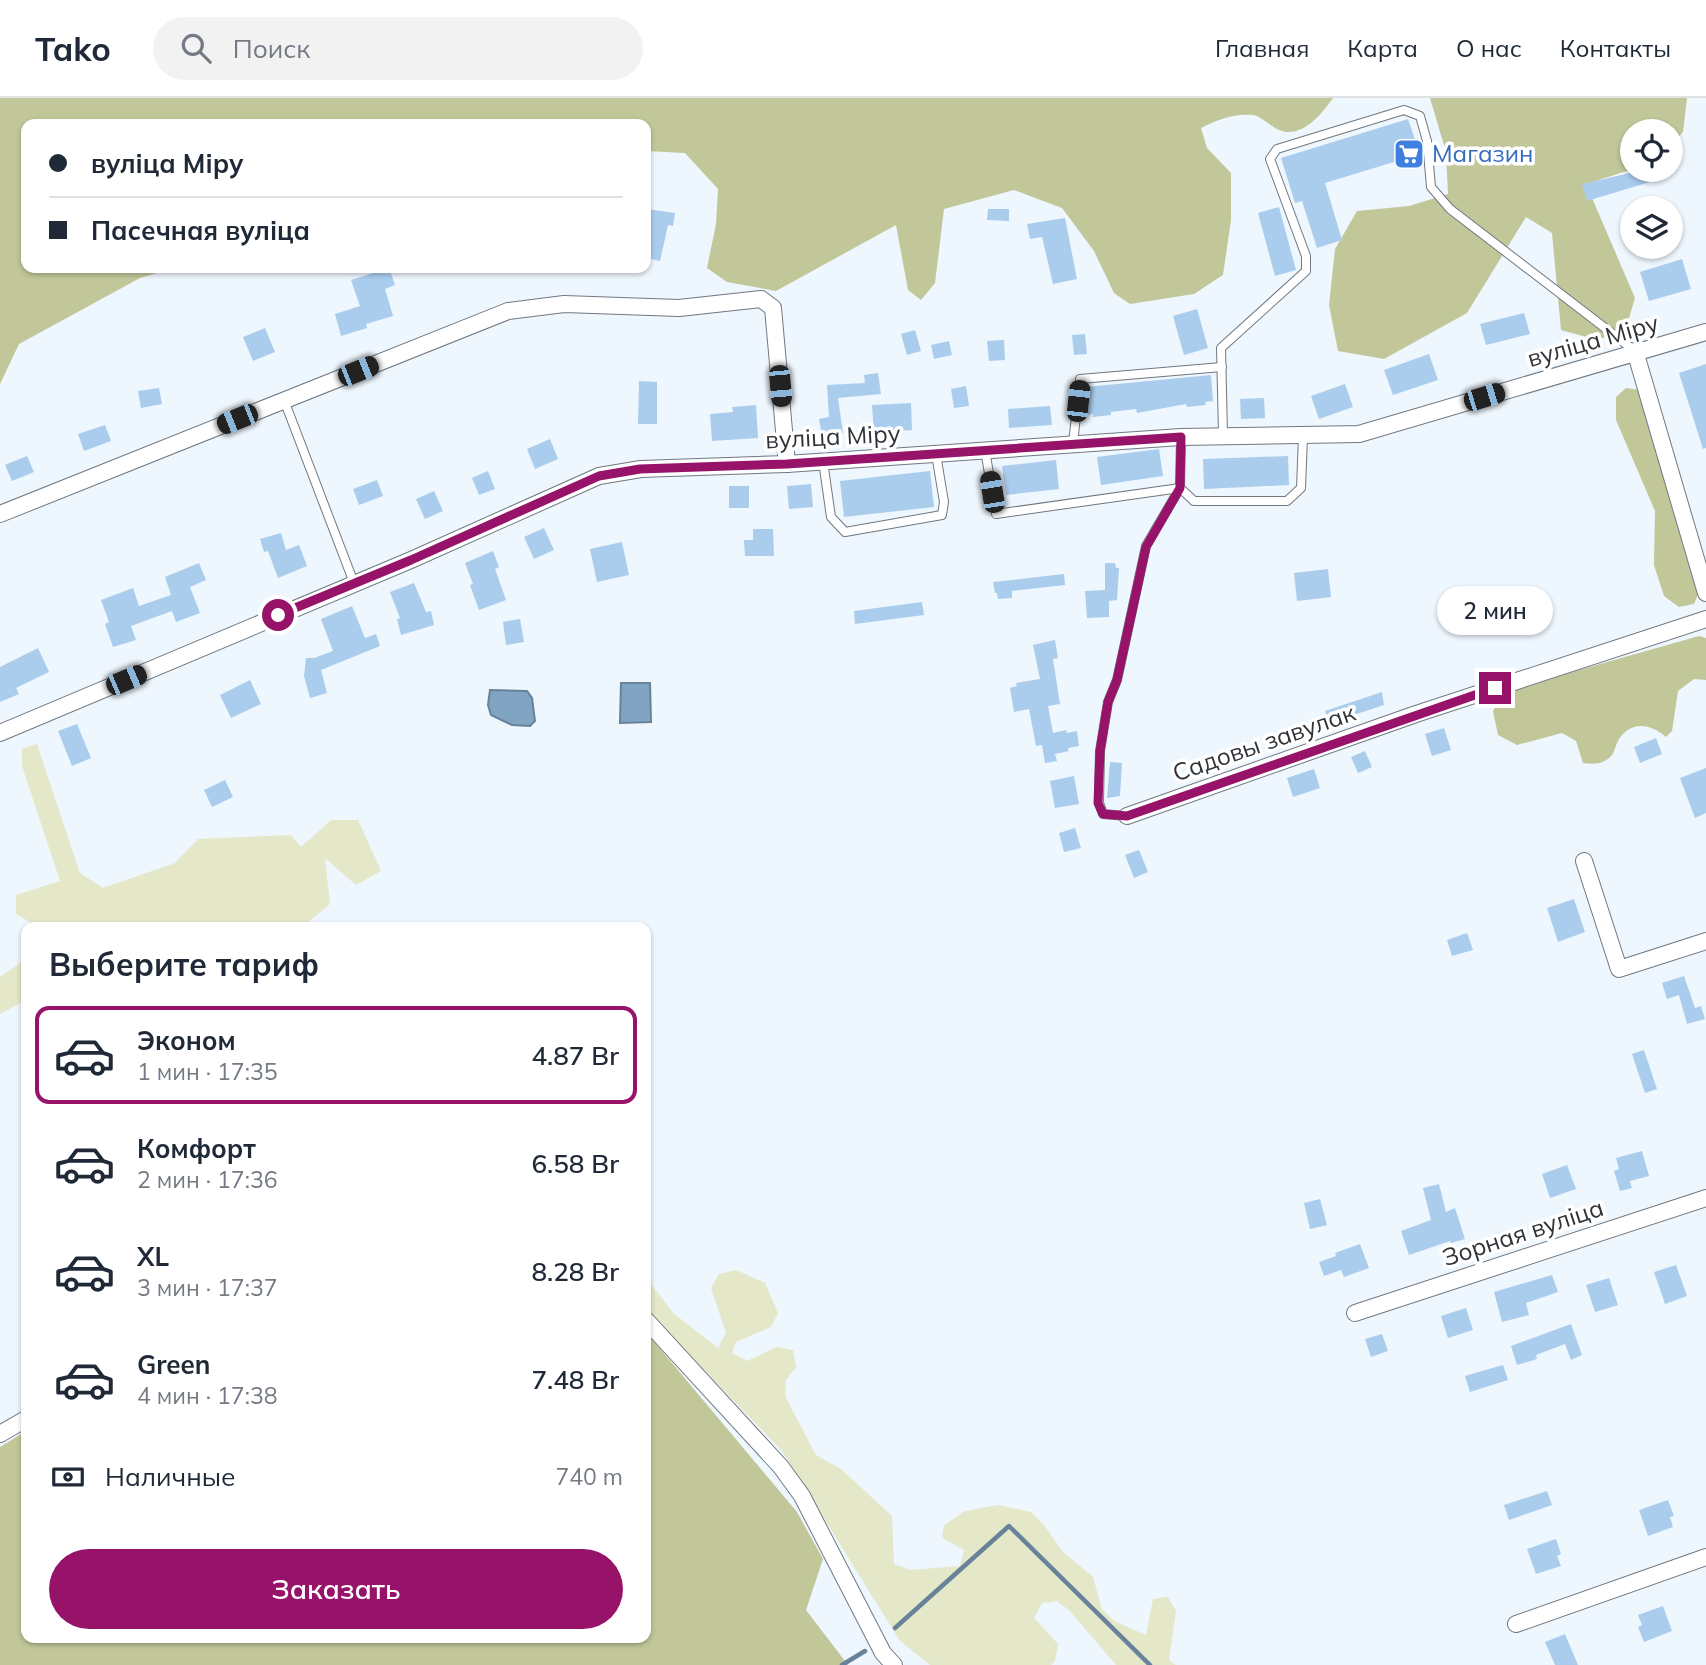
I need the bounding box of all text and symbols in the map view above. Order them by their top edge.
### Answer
search box [153,17,643,80]
text: Tako [35,28,111,69]
icon: search [177,29,215,67]
text: Поиск [233,32,310,65]
text: Главная [1215,33,1309,63]
text: Карта [1347,33,1418,63]
text: О нас [1456,33,1522,63]
text: Контакты [1560,33,1671,63]
map controls [1620,119,1683,259]
button: locate [1620,119,1683,182]
supermarket icon: Магазин [1392,137,1426,171]
place label: Магазин [1432,138,1533,168]
text: вуліца Міру [91,147,243,180]
button: layers [1620,196,1683,259]
text: Пасечная вуліца [91,214,310,247]
street label: вуліца Міру [1524,307,1662,373]
car [335,353,382,389]
car [768,364,793,408]
car [1066,379,1091,423]
car [1461,381,1508,413]
car [214,401,261,437]
street label: вуліца Міру [765,417,901,455]
car [979,470,1006,514]
callout: 2 мин [1437,587,1553,636]
text: 2 мин [1463,596,1527,625]
route start [262,599,294,631]
car [103,662,150,698]
route end [1479,672,1511,704]
street label: Садовы завулак [1168,697,1359,787]
text: Выберите тариф [49,944,319,984]
icon: car [53,1024,116,1087]
text: Эконом [137,1024,236,1057]
text: 4.87 Br [531,1039,619,1072]
text: 1 мин · 17:35 [137,1057,277,1086]
icon: car [53,1132,116,1195]
text: Комфорт [137,1132,256,1165]
text: 6.58 Br [531,1147,619,1180]
text: 2 мин · 17:36 [137,1165,277,1194]
street label: Зорная вуліца [1438,1192,1607,1272]
icon: car [53,1240,116,1303]
text: XL [137,1240,169,1273]
text: 8.28 Br [531,1255,619,1288]
text: 3 мин · 17:37 [137,1273,277,1302]
icon: car [53,1348,116,1411]
text: Green [137,1348,210,1381]
text: 7.48 Br [531,1363,619,1396]
text: 4 мин · 17:38 [137,1381,277,1410]
icon: cash [49,1458,87,1496]
text: Наличные [105,1460,235,1493]
text: 740 m [555,1462,623,1491]
button: Заказать [49,1549,623,1629]

